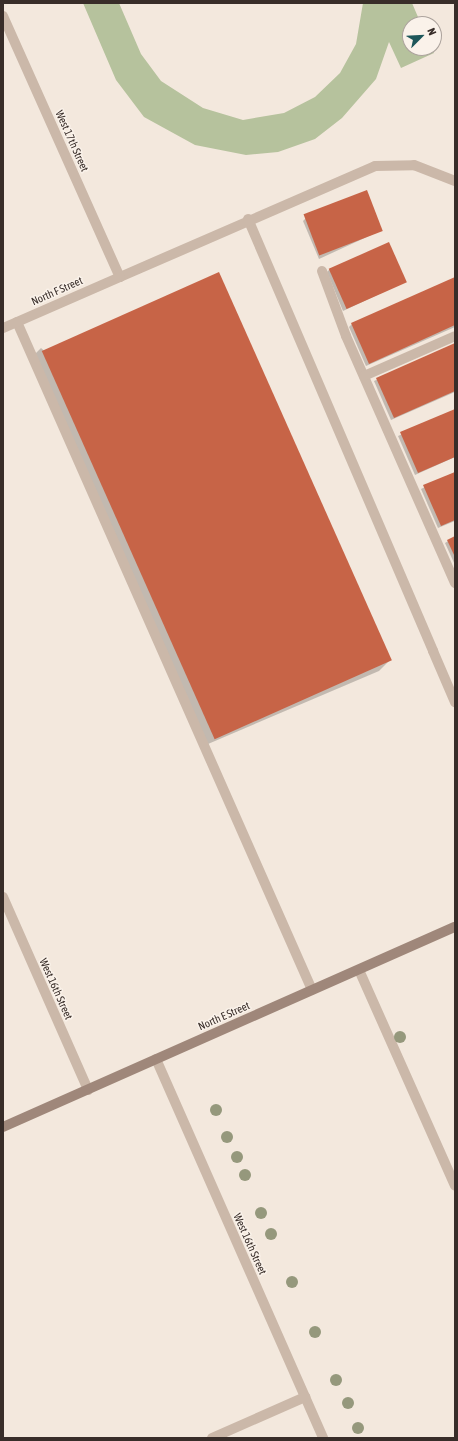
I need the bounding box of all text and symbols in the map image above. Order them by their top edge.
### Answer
north arrow [402,16,442,56]
text: N [425,26,439,37]
street label: West 17th Street [53,108,91,174]
street label: North F Street [29,274,85,308]
street label: West 16th Street [37,956,75,1022]
street label: North E Street [196,999,252,1033]
street label: West 16th Street [231,1211,269,1277]

